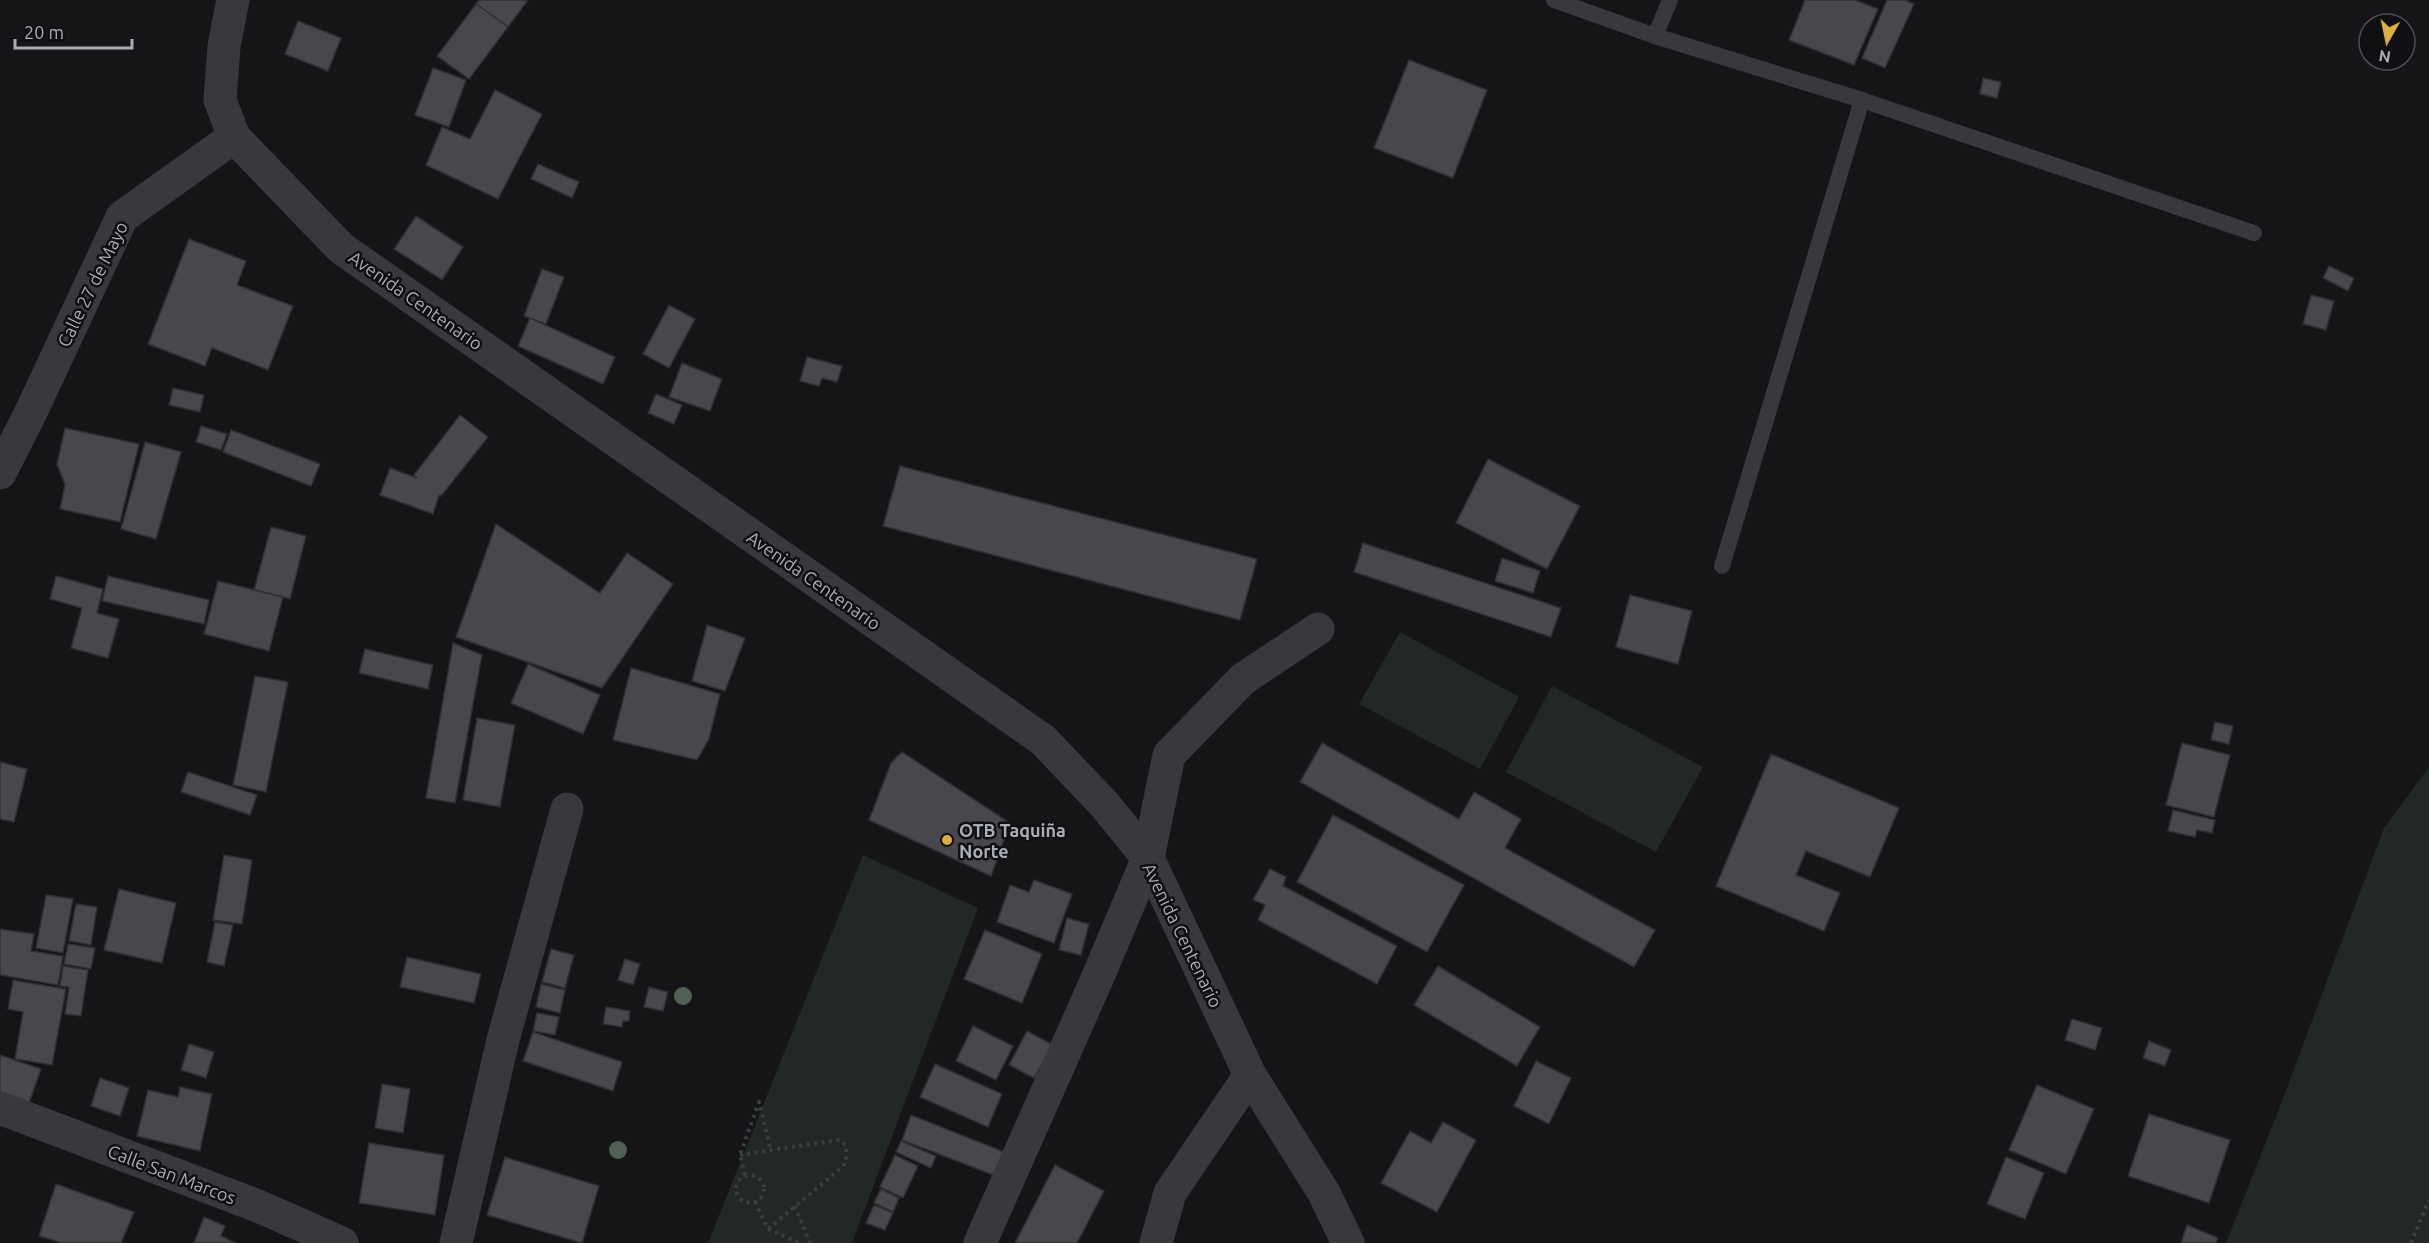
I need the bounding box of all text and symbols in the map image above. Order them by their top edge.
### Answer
scale bar [15,12,132,50]
north arrow [2357,12,2417,72]
text: 20 m [24,22,64,42]
text: N [2377,47,2392,67]
street label: Calle 27 de Mayo [53,218,131,350]
street label: Avenida Centenario [345,246,487,354]
street label: Avenida Centenario [743,526,885,634]
place label: OTB Taquiña Norte [959,820,1066,861]
marker: OTB Taquiña Norte [940,833,954,847]
street label: Avenida Centenario [1139,860,1227,1010]
street label: Calle San Marcos [105,1140,239,1208]

